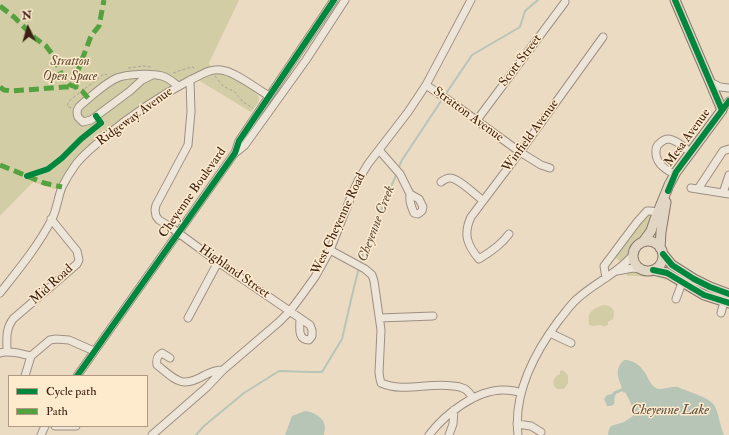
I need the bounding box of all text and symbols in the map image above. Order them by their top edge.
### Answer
north arrow [8,8,48,48]
text: N [21,9,32,22]
street label: Scott Street [496,32,546,90]
park label: Stratton Open Space [43,54,97,85]
street label: Ridgeway Avenue [94,84,176,150]
street label: Stratton Avenue [430,84,506,146]
street label: Winfield Avenue [499,97,563,175]
street label: Mesa Avenue [662,106,714,170]
street label: Cheyenne Boulevard [156,145,230,241]
street label: West Cheyenne Road [309,171,369,277]
water label: Cheyenne Creek [355,183,399,265]
street label: Highland Street [195,242,273,302]
street label: Mid Road [27,262,77,308]
legend [8,375,148,427]
text: Cycle path [46,384,96,399]
water label: Cheyenne Lake [631,403,709,419]
text: Path [46,404,68,419]

